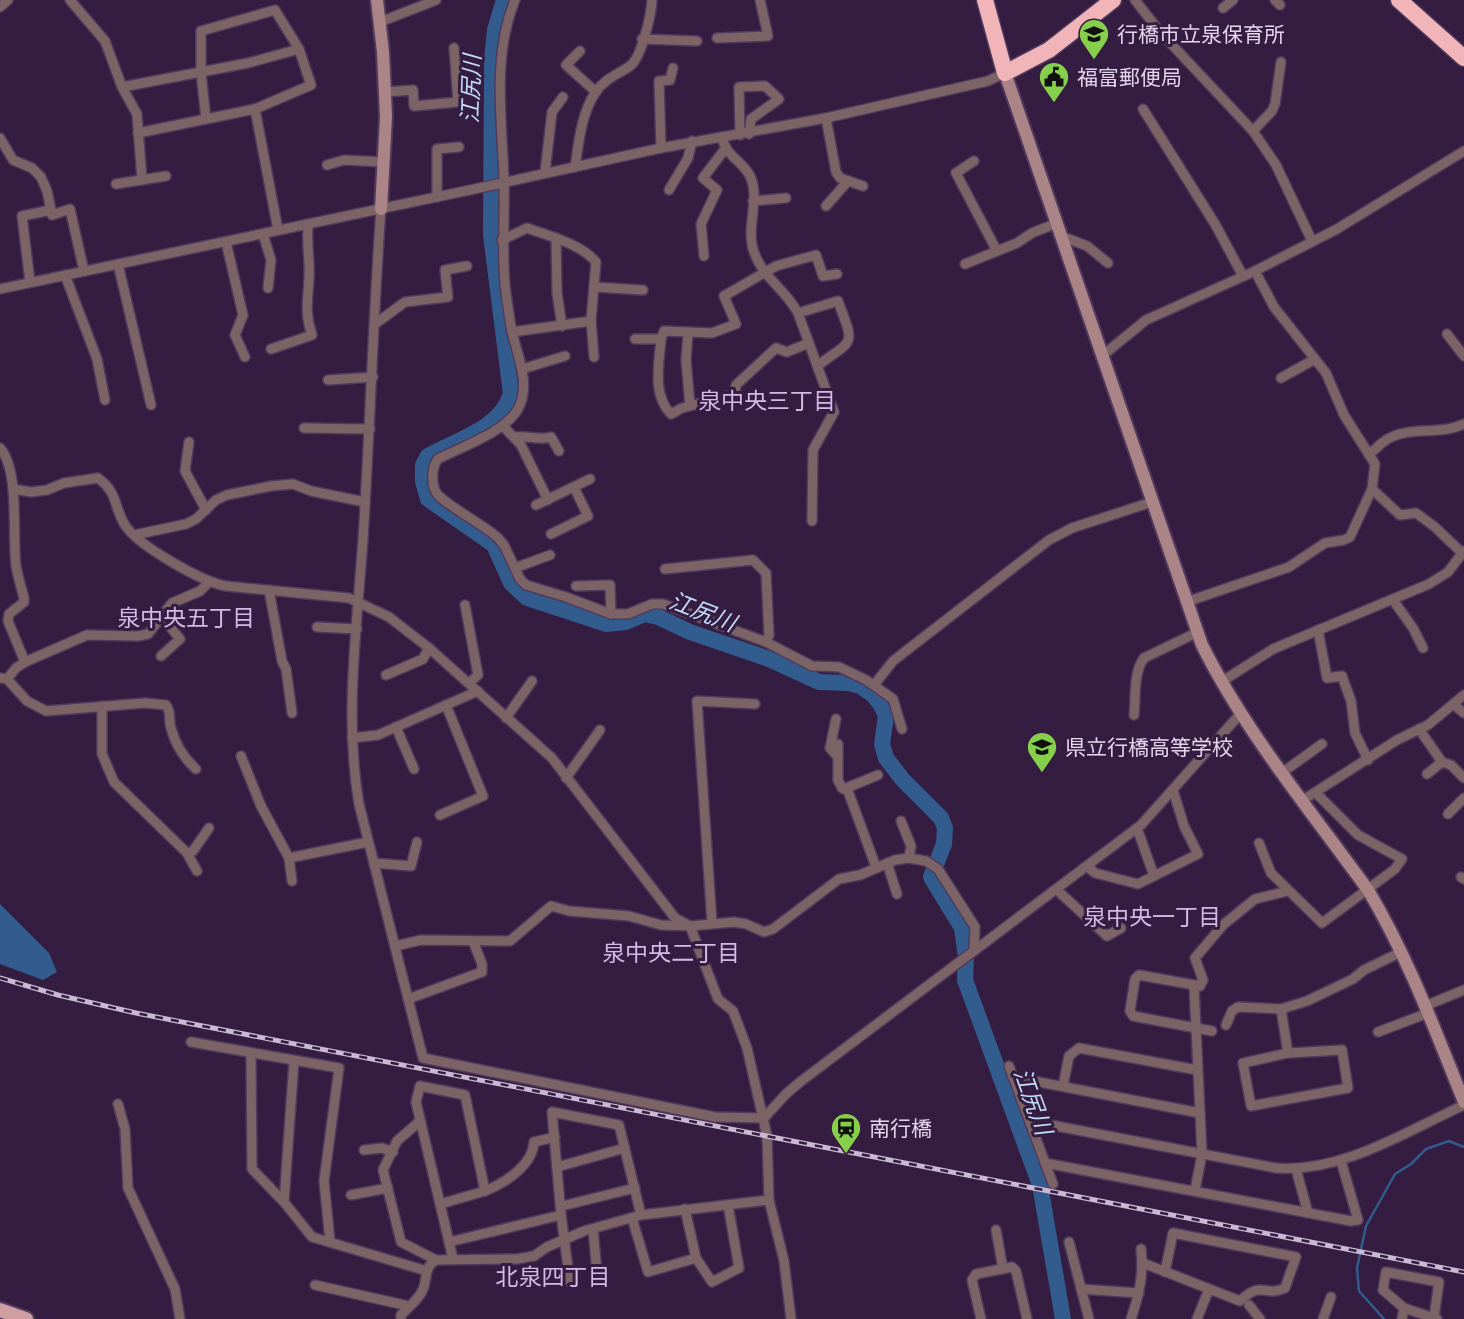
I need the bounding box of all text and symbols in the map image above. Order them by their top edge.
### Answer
school or university icon: 行橋市立泉保育所 [1077,17,1111,61]
place label: 行橋市立泉保育所 [1117,21,1285,47]
water label: 江尻川 [455,51,485,124]
public building icon: 福富郵便局 [1037,60,1071,104]
place label: 福富郵便局 [1077,64,1182,90]
district label: 泉中央三丁目 [698,386,836,414]
water label: 江尻川 [666,586,743,638]
district label: 泉中央五丁目 [117,603,255,631]
school or university icon: 県立行橋高等学校 [1025,730,1059,774]
place label: 県立行橋高等学校 [1065,734,1233,760]
district label: 泉中央一丁目 [1083,902,1221,930]
district label: 泉中央二丁目 [602,938,740,966]
water label: 江尻川 [1009,1064,1060,1141]
station icon: 南行橋 [829,1111,863,1155]
place label: 南行橋 [869,1115,932,1141]
district label: 北泉四丁目 [496,1262,611,1290]

